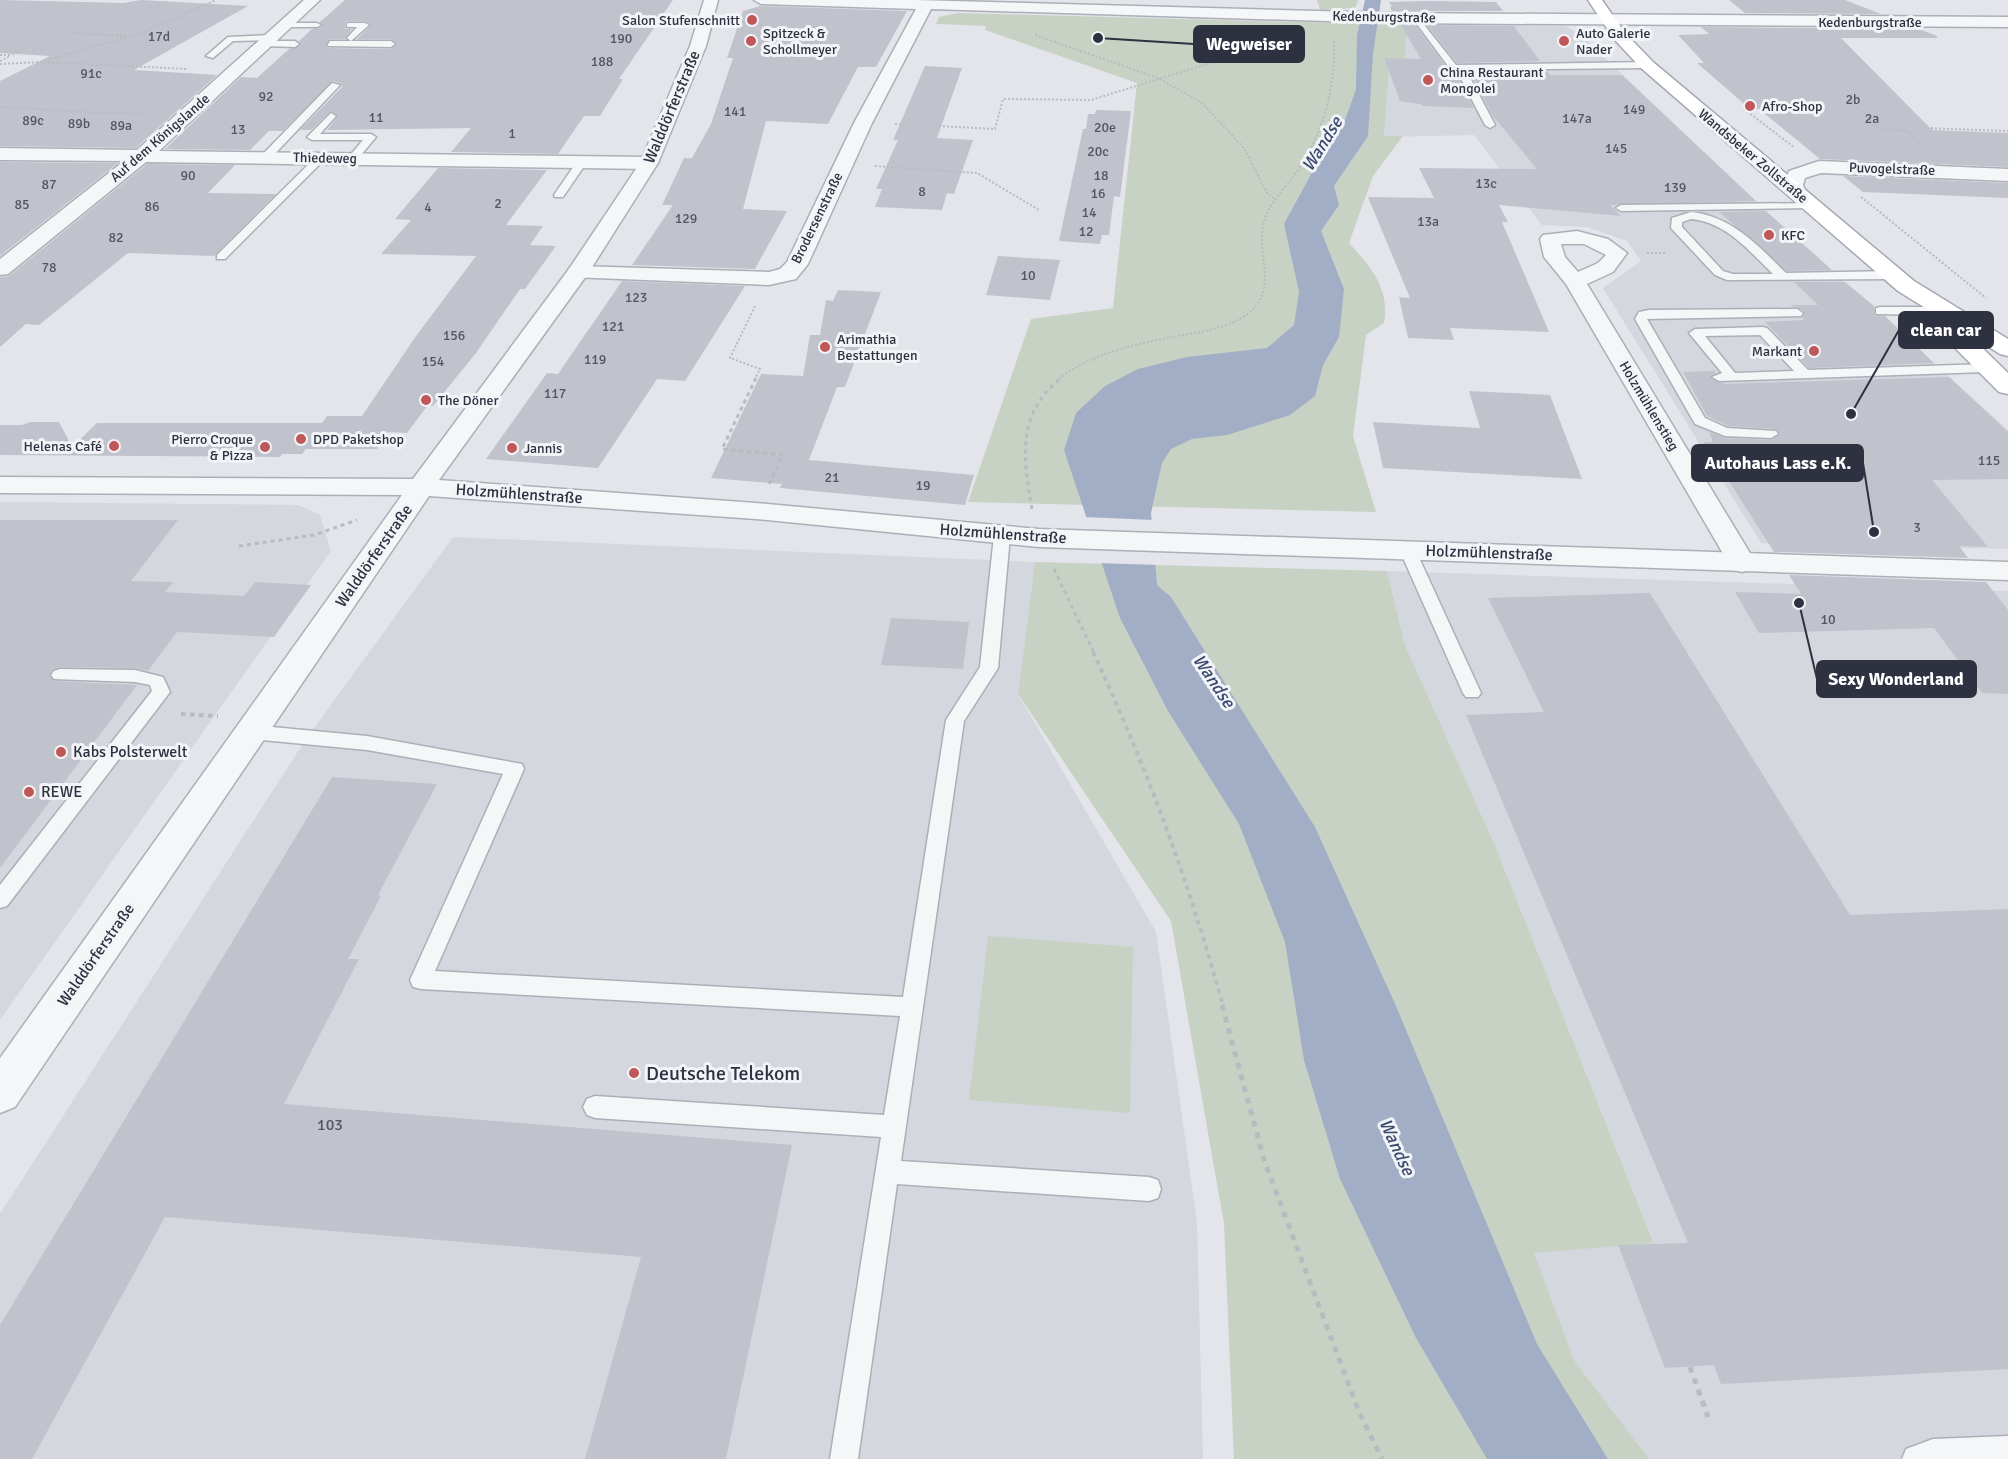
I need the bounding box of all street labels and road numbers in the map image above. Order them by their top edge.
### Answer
street label: Kedenburgstraße [1332,8,1436,26]
street label: Kedenburgstraße [1818,14,1922,31]
street label: Walddörferstraße [639,47,705,167]
street label: Auf dem Königslande [107,90,213,186]
street label: Wandsbeker Zollstraße [1695,105,1811,207]
street label: Thiedeweg [293,149,357,167]
street label: Puvogelstraße [1849,159,1935,179]
street label: Brodersenstraße [787,169,847,267]
street label: Holzmühlenstieg [1616,358,1682,454]
street label: Holzmühlenstraße [455,480,583,508]
street label: Walddörferstraße [331,501,417,611]
street label: Holzmühlenstraße [939,520,1067,548]
street label: Holzmühlenstraße [1425,541,1553,565]
street label: Walddörferstraße [53,900,139,1010]

